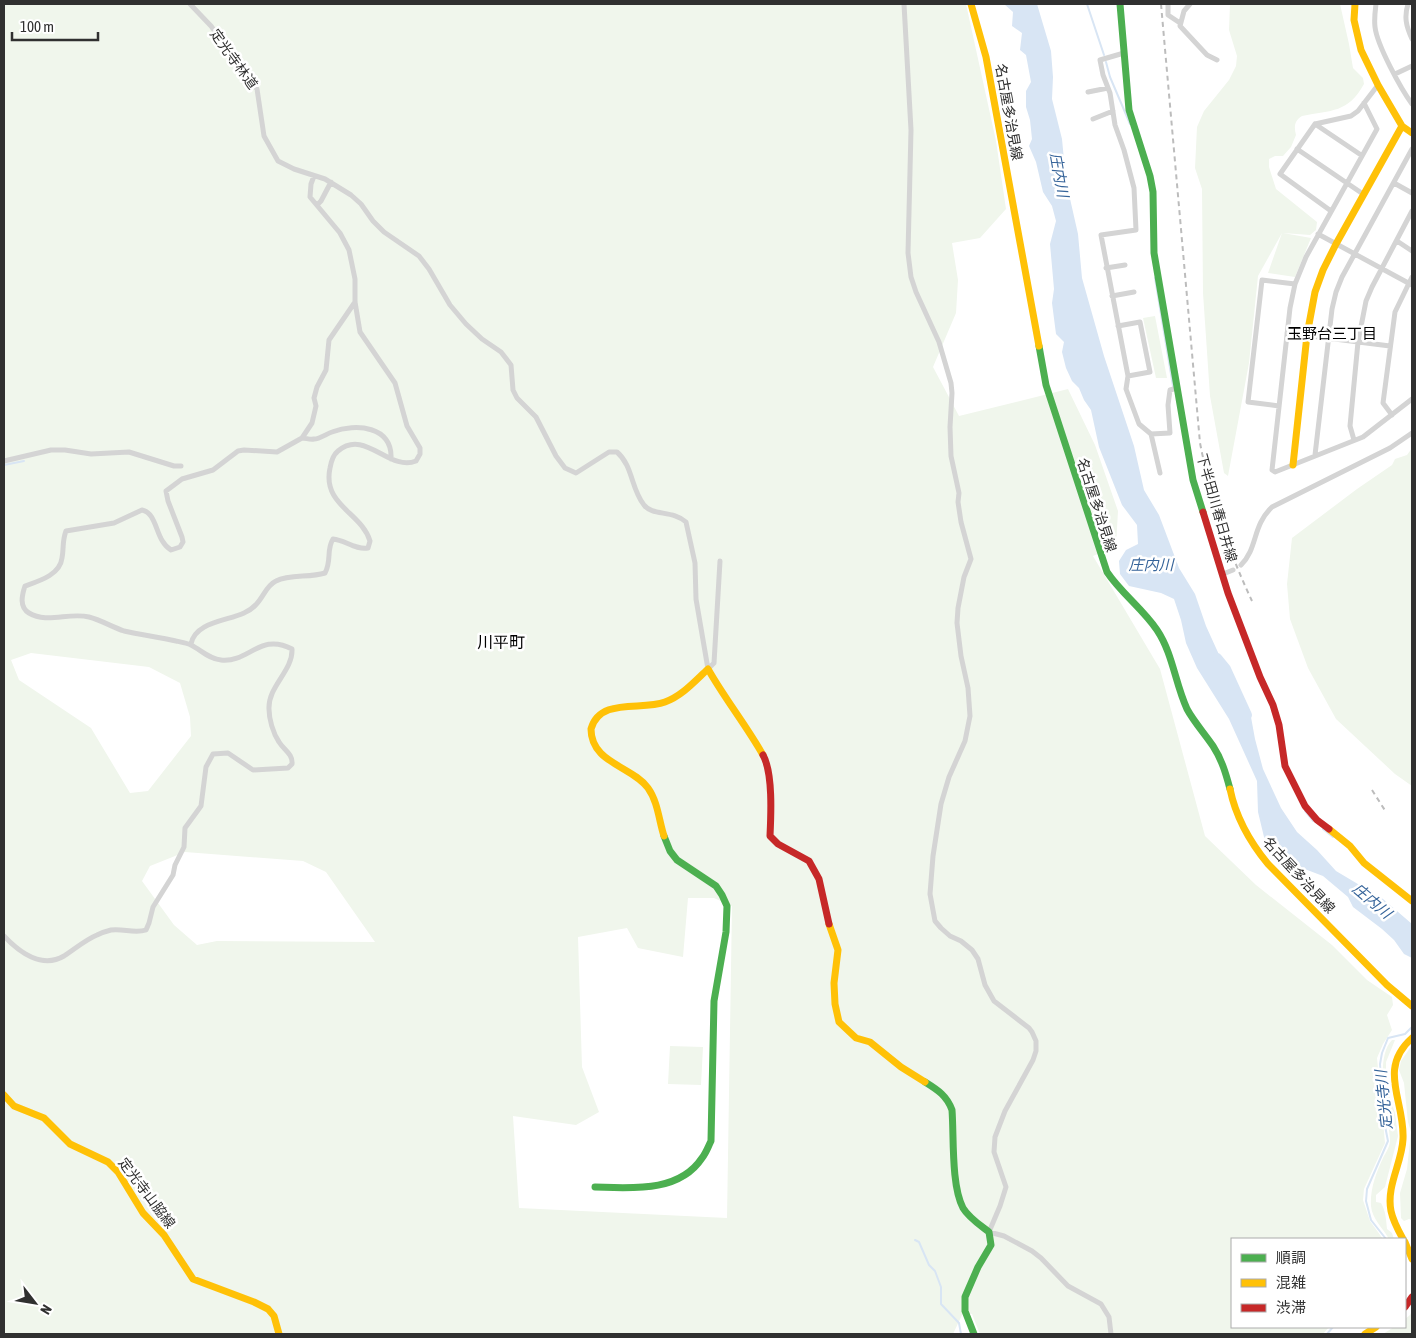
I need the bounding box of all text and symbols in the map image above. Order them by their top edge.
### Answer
scale bar [12,10,99,42]
text: 100 m [20,18,54,35]
street label: 定光寺林道 [207,26,261,92]
street label: 名古屋多治見線 [993,62,1025,162]
water label: 庄内川 [1047,151,1072,201]
district label: 玉野台三丁目 [1287,325,1377,342]
street label: 下半田川春日井線 [1194,452,1240,564]
street label: 名古屋多治見線 [1074,456,1120,554]
water label: 庄内川 [1128,556,1175,573]
district label: 川平町 [477,633,525,651]
street label: 名古屋多治見線 [1260,834,1338,916]
water label: 庄内川 [1350,880,1397,923]
water label: 定光寺川 [1372,1067,1395,1131]
street label: 定光寺山脇線 [115,1155,179,1231]
legend [1231,1238,1406,1328]
text: 順調 [1276,1249,1306,1266]
text: 混雑 [1276,1274,1306,1291]
north arrow [10,1278,60,1328]
text: 渋滞 [1276,1299,1306,1316]
text: N [37,1302,55,1317]

